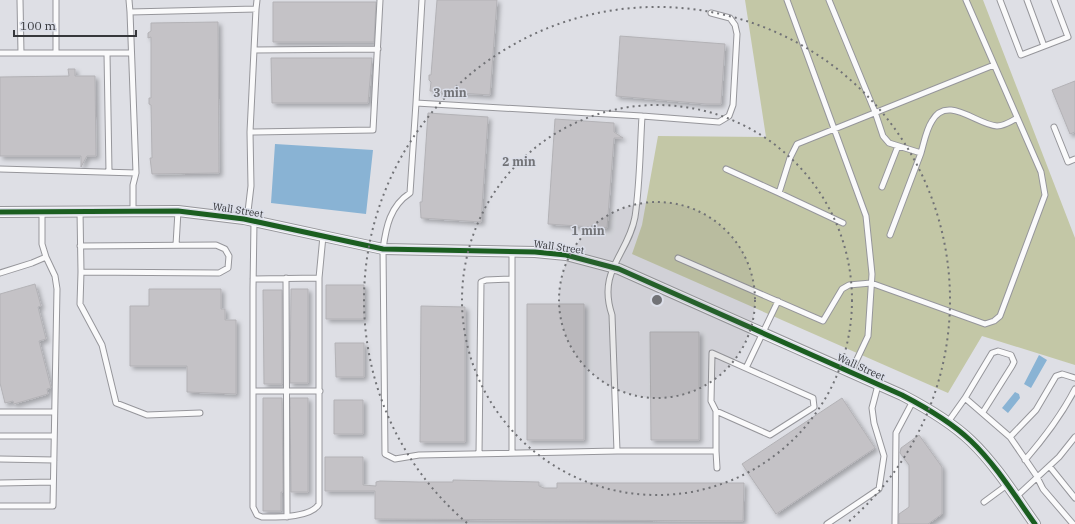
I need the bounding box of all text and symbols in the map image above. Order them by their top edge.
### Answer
scale bar [14,12,136,38]
text: 100 m [20,18,56,33]
text: 3 min [433,85,467,100]
text: 2 min [502,154,536,169]
street label: Wall Street [212,200,265,220]
text: 1 min [571,223,605,238]
street label: Wall Street [533,237,586,257]
centre of rings [650,293,664,307]
street label: Wall Street [835,351,887,383]

